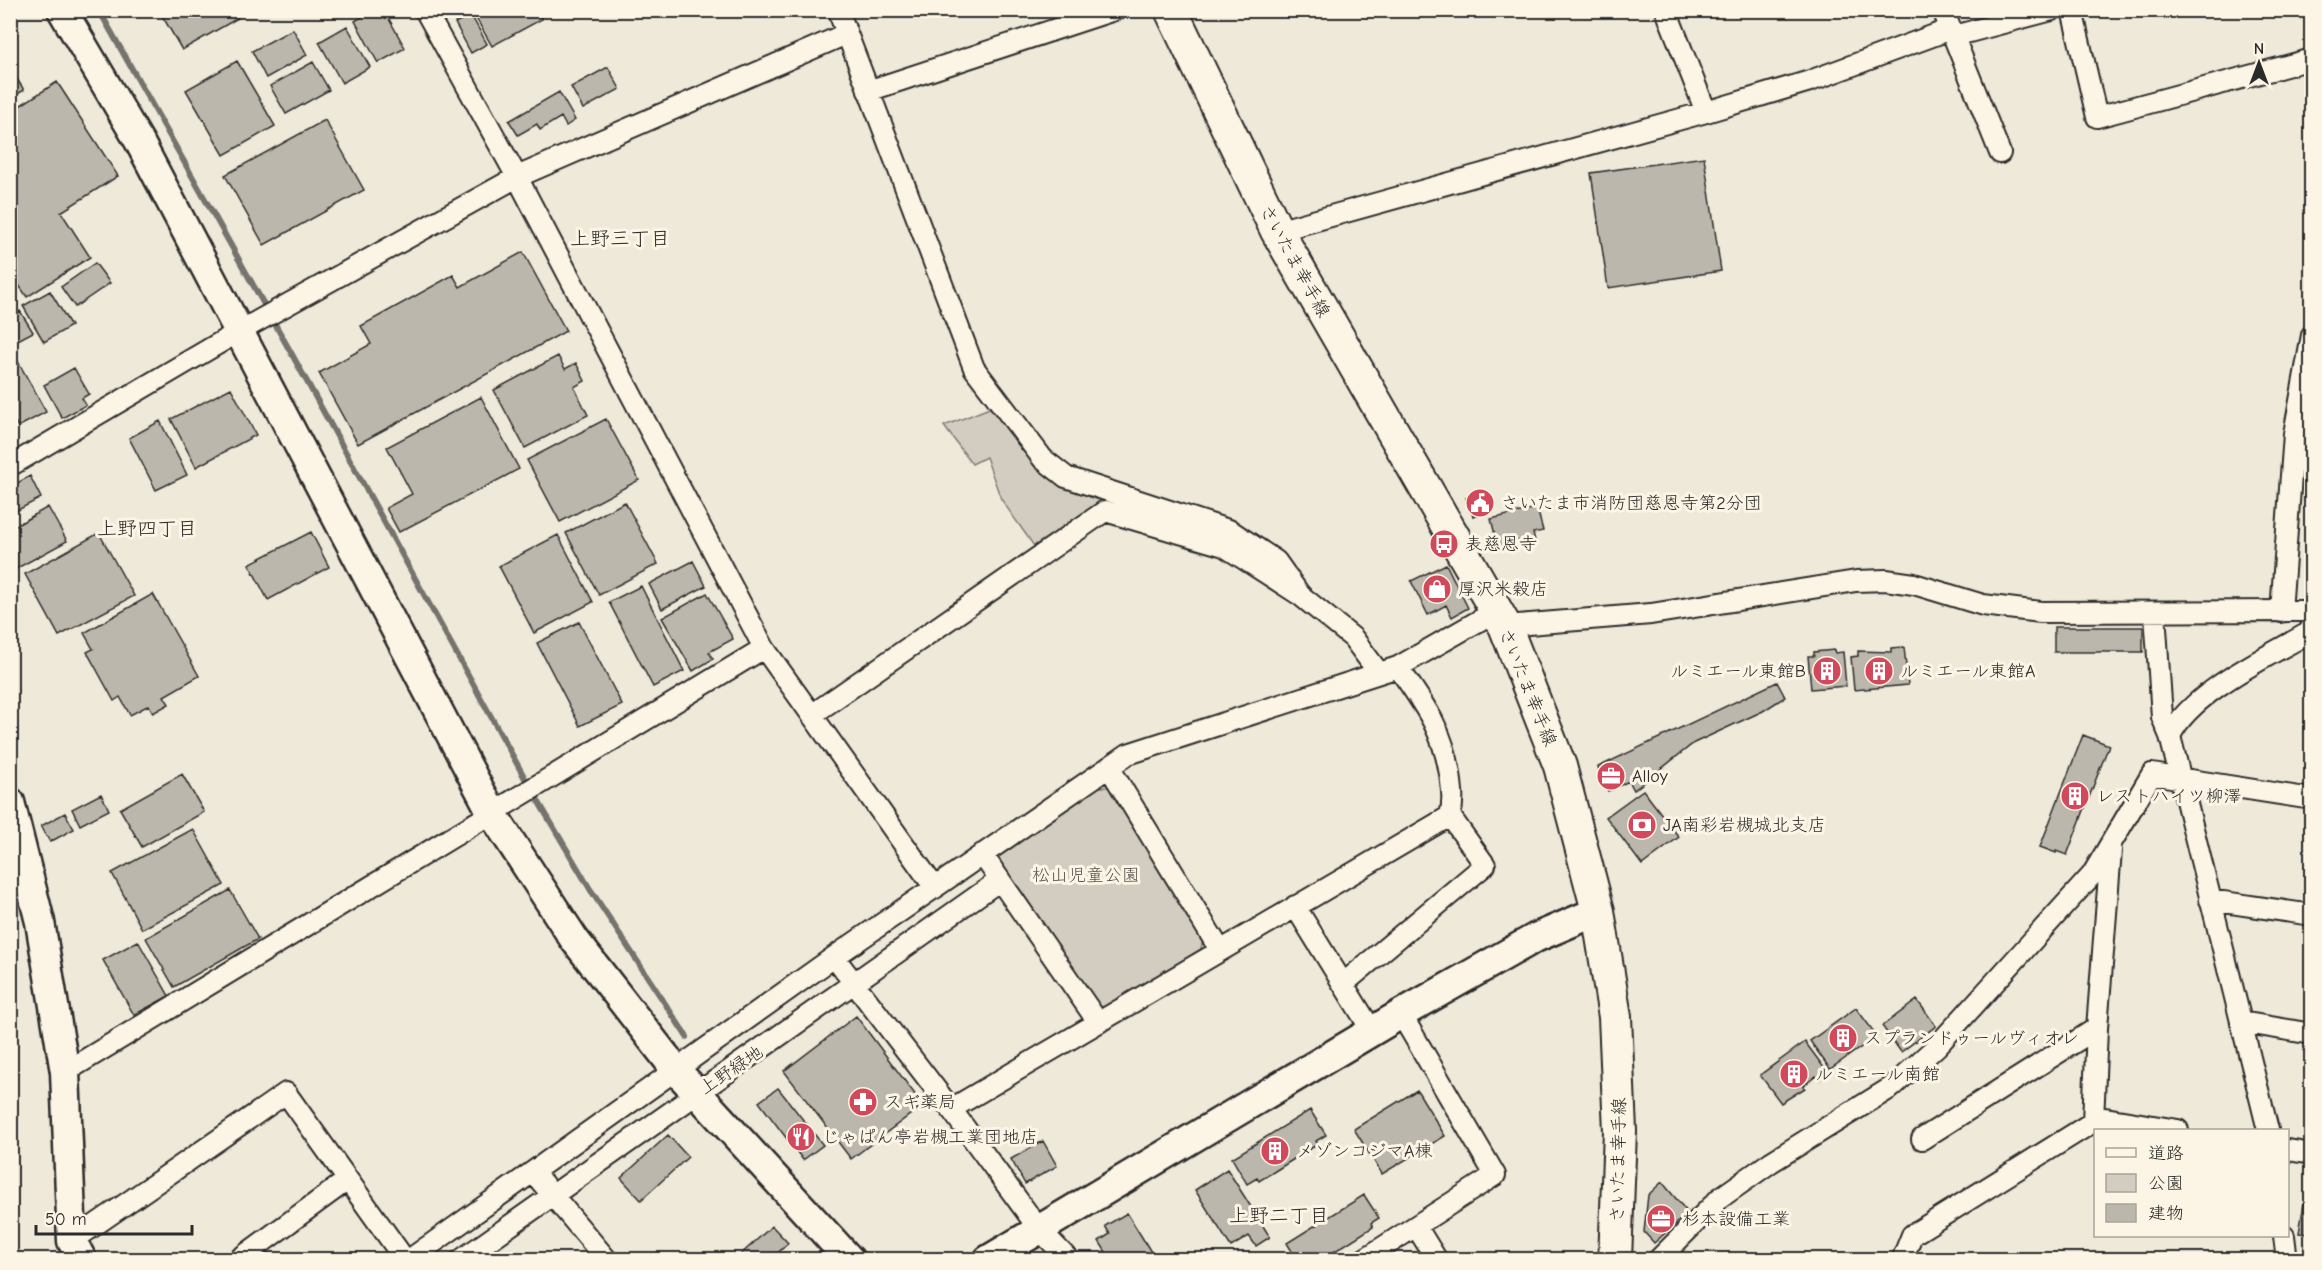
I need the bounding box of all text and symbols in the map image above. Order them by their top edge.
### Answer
north arrow [2229,33,2289,93]
text: N [2254,40,2264,58]
street label: さいたま幸手線 [1255,201,1334,321]
district label: 上野三丁目 [570,227,670,250]
public building icon: さいたま市消防団慈恩寺第2分団 [1464,487,1496,519]
place label: さいたま市消防団慈恩寺第2分団 [1501,493,1762,514]
district label: 上野四丁目 [97,517,197,540]
bus stop icon: 表慈恩寺 [1428,528,1460,560]
place label: 表慈恩寺 [1465,534,1537,555]
shop icon: 厚沢米穀店 [1421,573,1453,605]
place label: 厚沢米穀店 [1458,579,1548,600]
street label: さいたま幸手線 [1494,625,1561,749]
building icon: ルミエール東館B [1811,655,1843,687]
building icon: ルミエール東館A [1863,655,1895,687]
place label: ルミエール東館B [1670,661,1806,682]
place label: ルミエール東館A [1900,661,2035,682]
office icon: Alloy [1595,760,1627,792]
place label: Alloy [1632,766,1669,787]
building icon: レストハイツ柳澤 [2059,780,2091,812]
place label: レストハイツ柳澤 [2096,786,2241,807]
bank icon: JA南彩岩槻城北支店 [1626,809,1658,841]
place label: JA南彩岩槻城北支店 [1663,815,1826,836]
park label: 松山児童公園 [1032,865,1140,886]
building icon: スプランドゥールヴィオレ [1827,1022,1859,1054]
place label: スプランドゥールヴィオレ [1864,1028,2079,1049]
street label: 上野緑地 [696,1042,767,1099]
building icon: ルミエール南館 [1778,1058,1810,1090]
place label: ルミエール南館 [1815,1064,1940,1085]
pharmacy icon: スギ薬局 [847,1086,879,1118]
place label: スギ薬局 [884,1092,956,1113]
street label: さいたま幸手線 [1607,1097,1630,1223]
restaurant icon: じゃぱん亭岩槻工業団地店 [785,1121,817,1153]
place label: じゃぱん亭岩槻工業団地店 [822,1127,1038,1148]
legend [2094,1129,2289,1237]
building icon: メゾンコジマA棟 [1259,1135,1291,1167]
place label: メゾンコジマA棟 [1296,1141,1432,1162]
text: 道路 [2148,1143,2184,1164]
text: 公園 [2148,1173,2184,1194]
scale bar [36,1198,192,1236]
office icon: 杉本設備工業 [1645,1203,1677,1235]
text: 建物 [2148,1203,2184,1224]
district label: 上野二丁目 [1229,1204,1329,1227]
text: 50 m [45,1209,87,1230]
place label: 杉本設備工業 [1682,1209,1790,1230]

